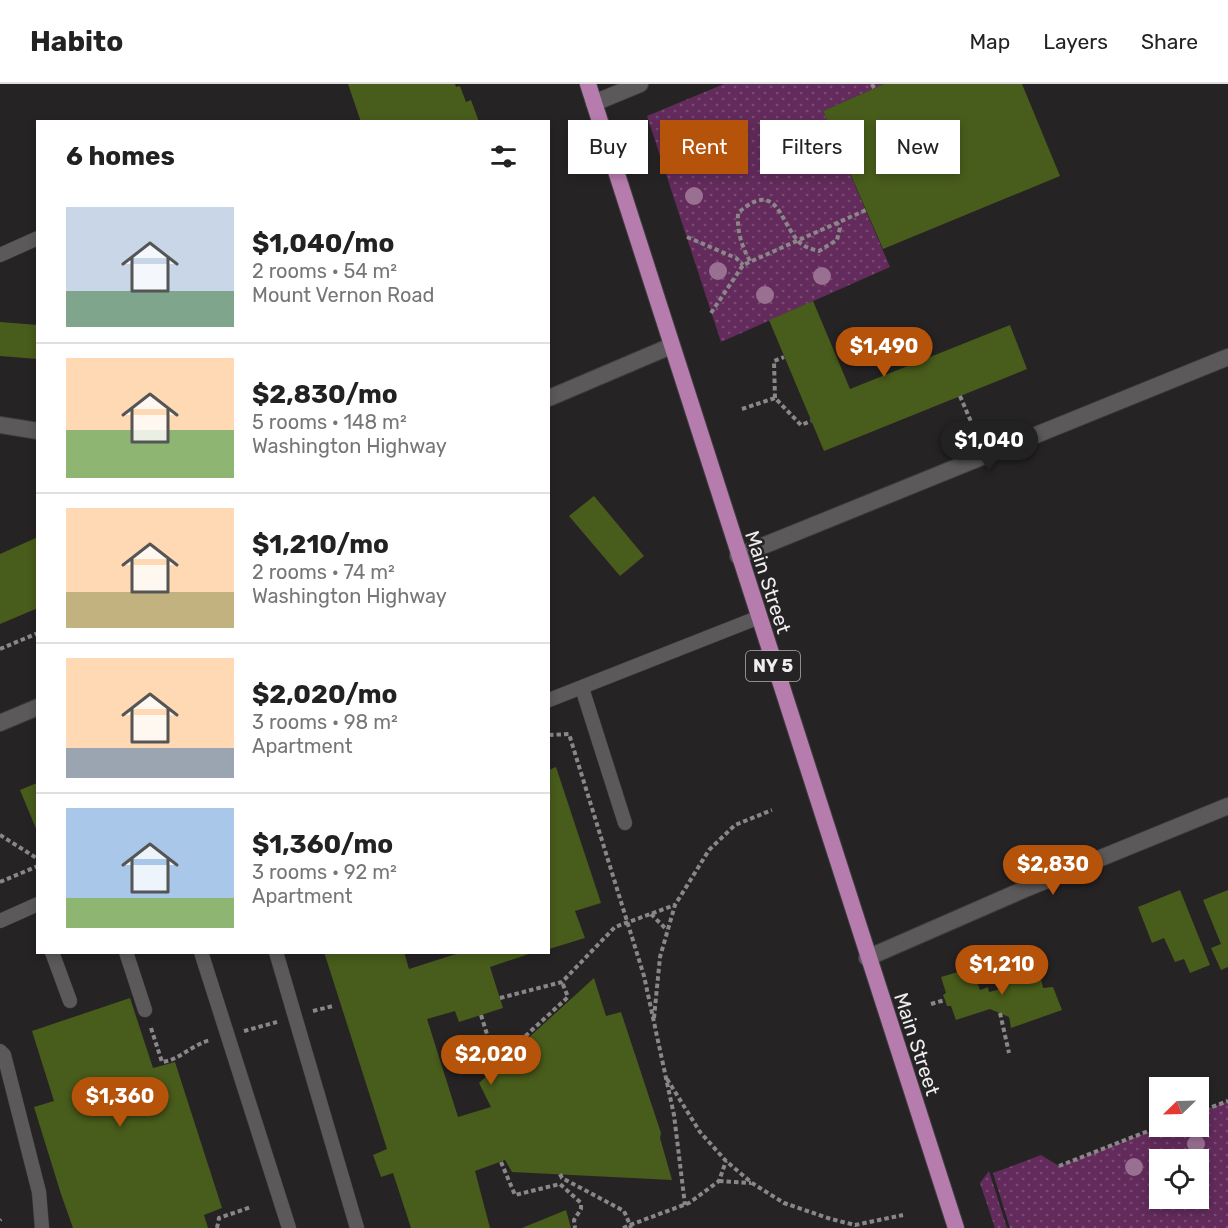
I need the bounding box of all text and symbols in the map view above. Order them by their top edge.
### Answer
text: Habito [30,25,123,58]
text: Map [969,29,1010,54]
text: Layers [1043,29,1108,54]
text: Share [1141,29,1198,54]
chip: Buy [568,120,648,174]
chip: Rent [660,120,748,174]
chip: Filters [760,120,864,174]
chip: New [876,120,960,174]
icon: filters [487,140,520,173]
text: 6 homes [66,141,175,172]
text: $1,040/mo [252,228,394,259]
icon: home [114,231,186,303]
text: 2 rooms · 54 m² [252,259,397,283]
text: Mount Vernon Road [252,283,434,307]
pin: $1,490 [835,327,933,378]
text: $1,490 [850,334,918,358]
text: $2,830/mo [252,379,398,410]
icon: home [114,382,186,454]
text: 5 rooms · 148 m² [252,410,407,434]
pin: $1,040 [940,421,1038,472]
text: $1,040 [954,428,1024,452]
text: Washington Highway [252,434,447,458]
street label: Main Street [740,528,796,637]
text: $1,210/mo [252,529,389,560]
icon: home [114,532,186,604]
text: 2 rooms · 74 m² [252,560,395,584]
text: Washington Highway [252,584,447,608]
road number: NY 5 [746,651,800,681]
text: $2,020/mo [252,679,397,710]
icon: home [114,682,186,754]
text: 3 rooms · 98 m² [252,710,398,734]
text: Apartment [252,734,353,758]
text: $1,360/mo [252,829,393,860]
icon: home [114,832,186,904]
pin: $2,830 [1004,845,1102,896]
text: $2,830 [1017,852,1089,876]
text: 3 rooms · 92 m² [252,860,397,884]
text: Apartment [252,884,353,908]
pin: $1,210 [953,945,1051,996]
text: $1,210 [969,952,1035,976]
street label: Main Street [889,990,945,1099]
pin: $2,020 [442,1035,540,1086]
text: $2,020 [455,1042,527,1066]
pin: $1,360 [71,1077,169,1128]
north arrow [1149,1077,1209,1137]
map controls [1149,1077,1209,1209]
text: $1,360 [86,1084,154,1108]
button: locate [1149,1149,1209,1209]

